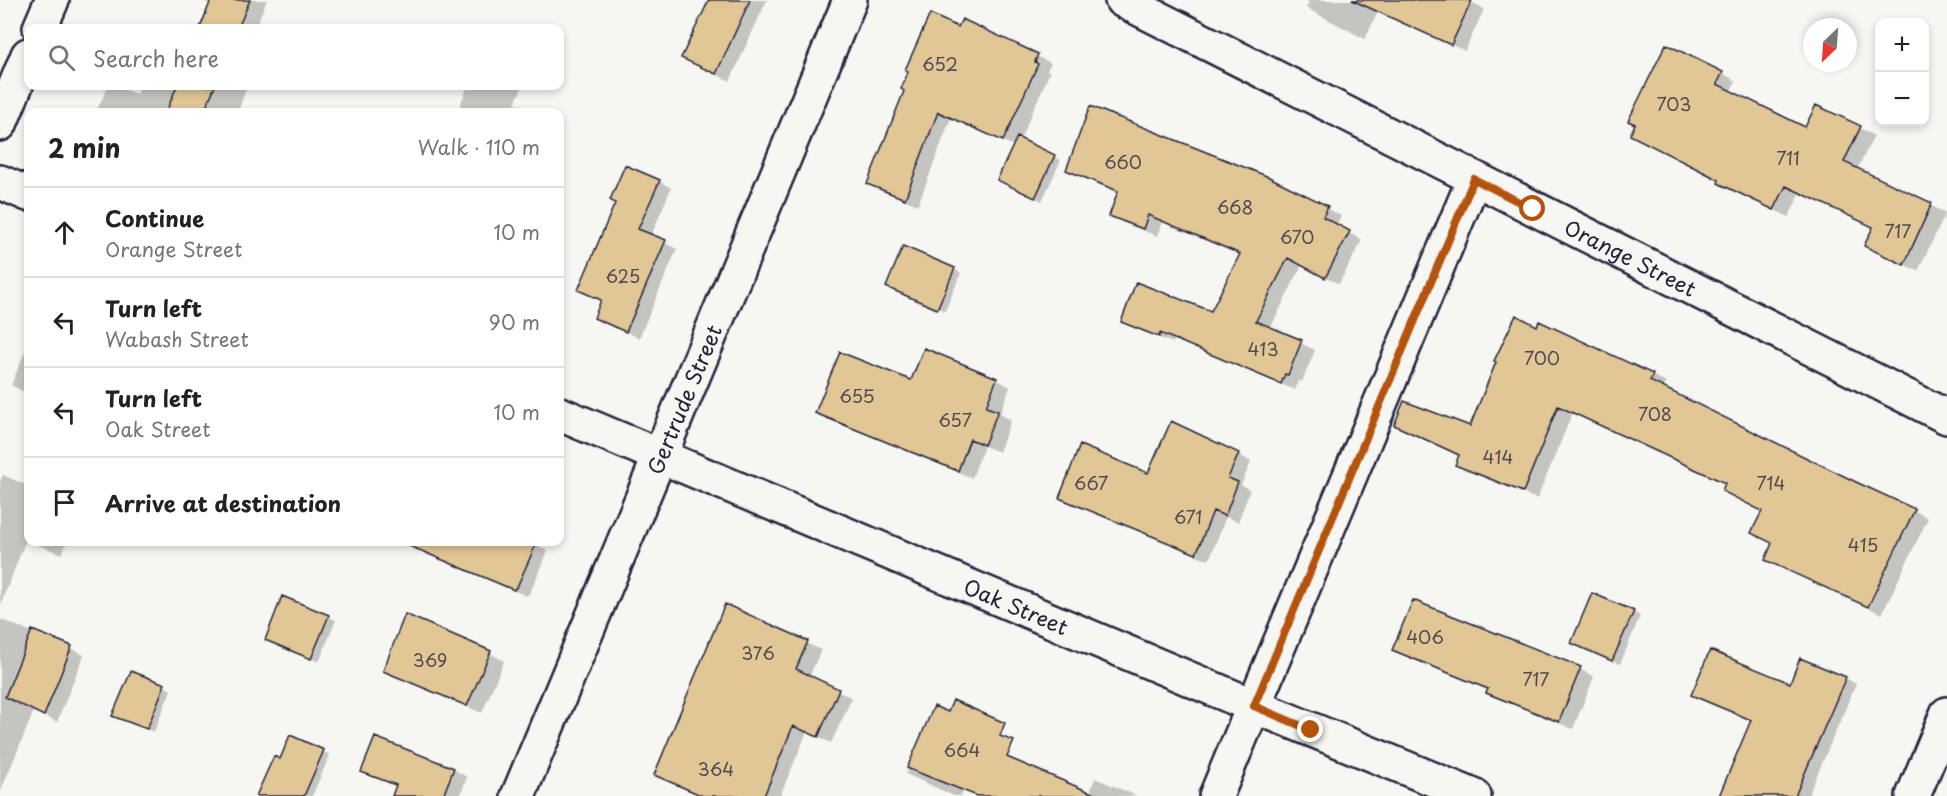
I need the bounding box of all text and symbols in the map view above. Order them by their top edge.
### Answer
north arrow [1803,18,1857,72]
map controls [1875,18,1929,126]
button: + [1875,18,1929,72]
search box [24,24,564,90]
icon: search [45,41,78,74]
text: Search here [93,41,219,74]
house number: 652 [922,50,958,77]
button: − [1875,72,1929,126]
house number: 703 [1657,90,1691,117]
text: 2 min [48,128,121,167]
text: Walk · 110 m [418,132,540,162]
house number: 711 [1776,144,1800,171]
house number: 660 [1104,148,1142,175]
house number: 668 [1217,193,1253,220]
route start [1519,195,1545,221]
text: Continue [105,201,204,234]
street label: Orange Street [1559,210,1702,304]
icon: ahead [48,216,81,249]
text: 10 m [493,217,540,247]
house number: 717 [1885,217,1912,244]
house number: 670 [1280,223,1314,250]
text: Orange Street [105,234,242,264]
house number: 625 [606,262,640,289]
text: Turn left [105,291,202,324]
icon: left [48,306,81,339]
text: 90 m [489,307,540,337]
street label: Gertrude Street [638,319,729,479]
text: Wabash Street [105,324,249,354]
house number: 413 [1247,335,1279,362]
house number: 700 [1524,344,1560,371]
text: Turn left [105,381,202,414]
house number: 655 [839,382,875,409]
icon: left [48,396,81,429]
text: 10 m [493,397,540,427]
house number: 708 [1638,400,1672,427]
house number: 657 [938,406,972,433]
text: Oak Street [105,414,210,444]
house number: 414 [1483,443,1513,470]
house number: 667 [1074,469,1108,496]
house number: 714 [1757,469,1785,496]
icon: arrive [48,486,81,519]
text: Arrive at destination [105,486,341,519]
house number: 671 [1174,503,1202,530]
house number: 415 [1848,531,1878,558]
street label: Oak Street [959,570,1073,642]
house number: 406 [1406,623,1444,650]
house number: 376 [741,639,775,666]
house number: 369 [413,646,447,673]
house number: 717 [1523,665,1550,692]
route end [1297,716,1323,742]
house number: 664 [944,736,980,763]
house number: 364 [698,755,734,782]

